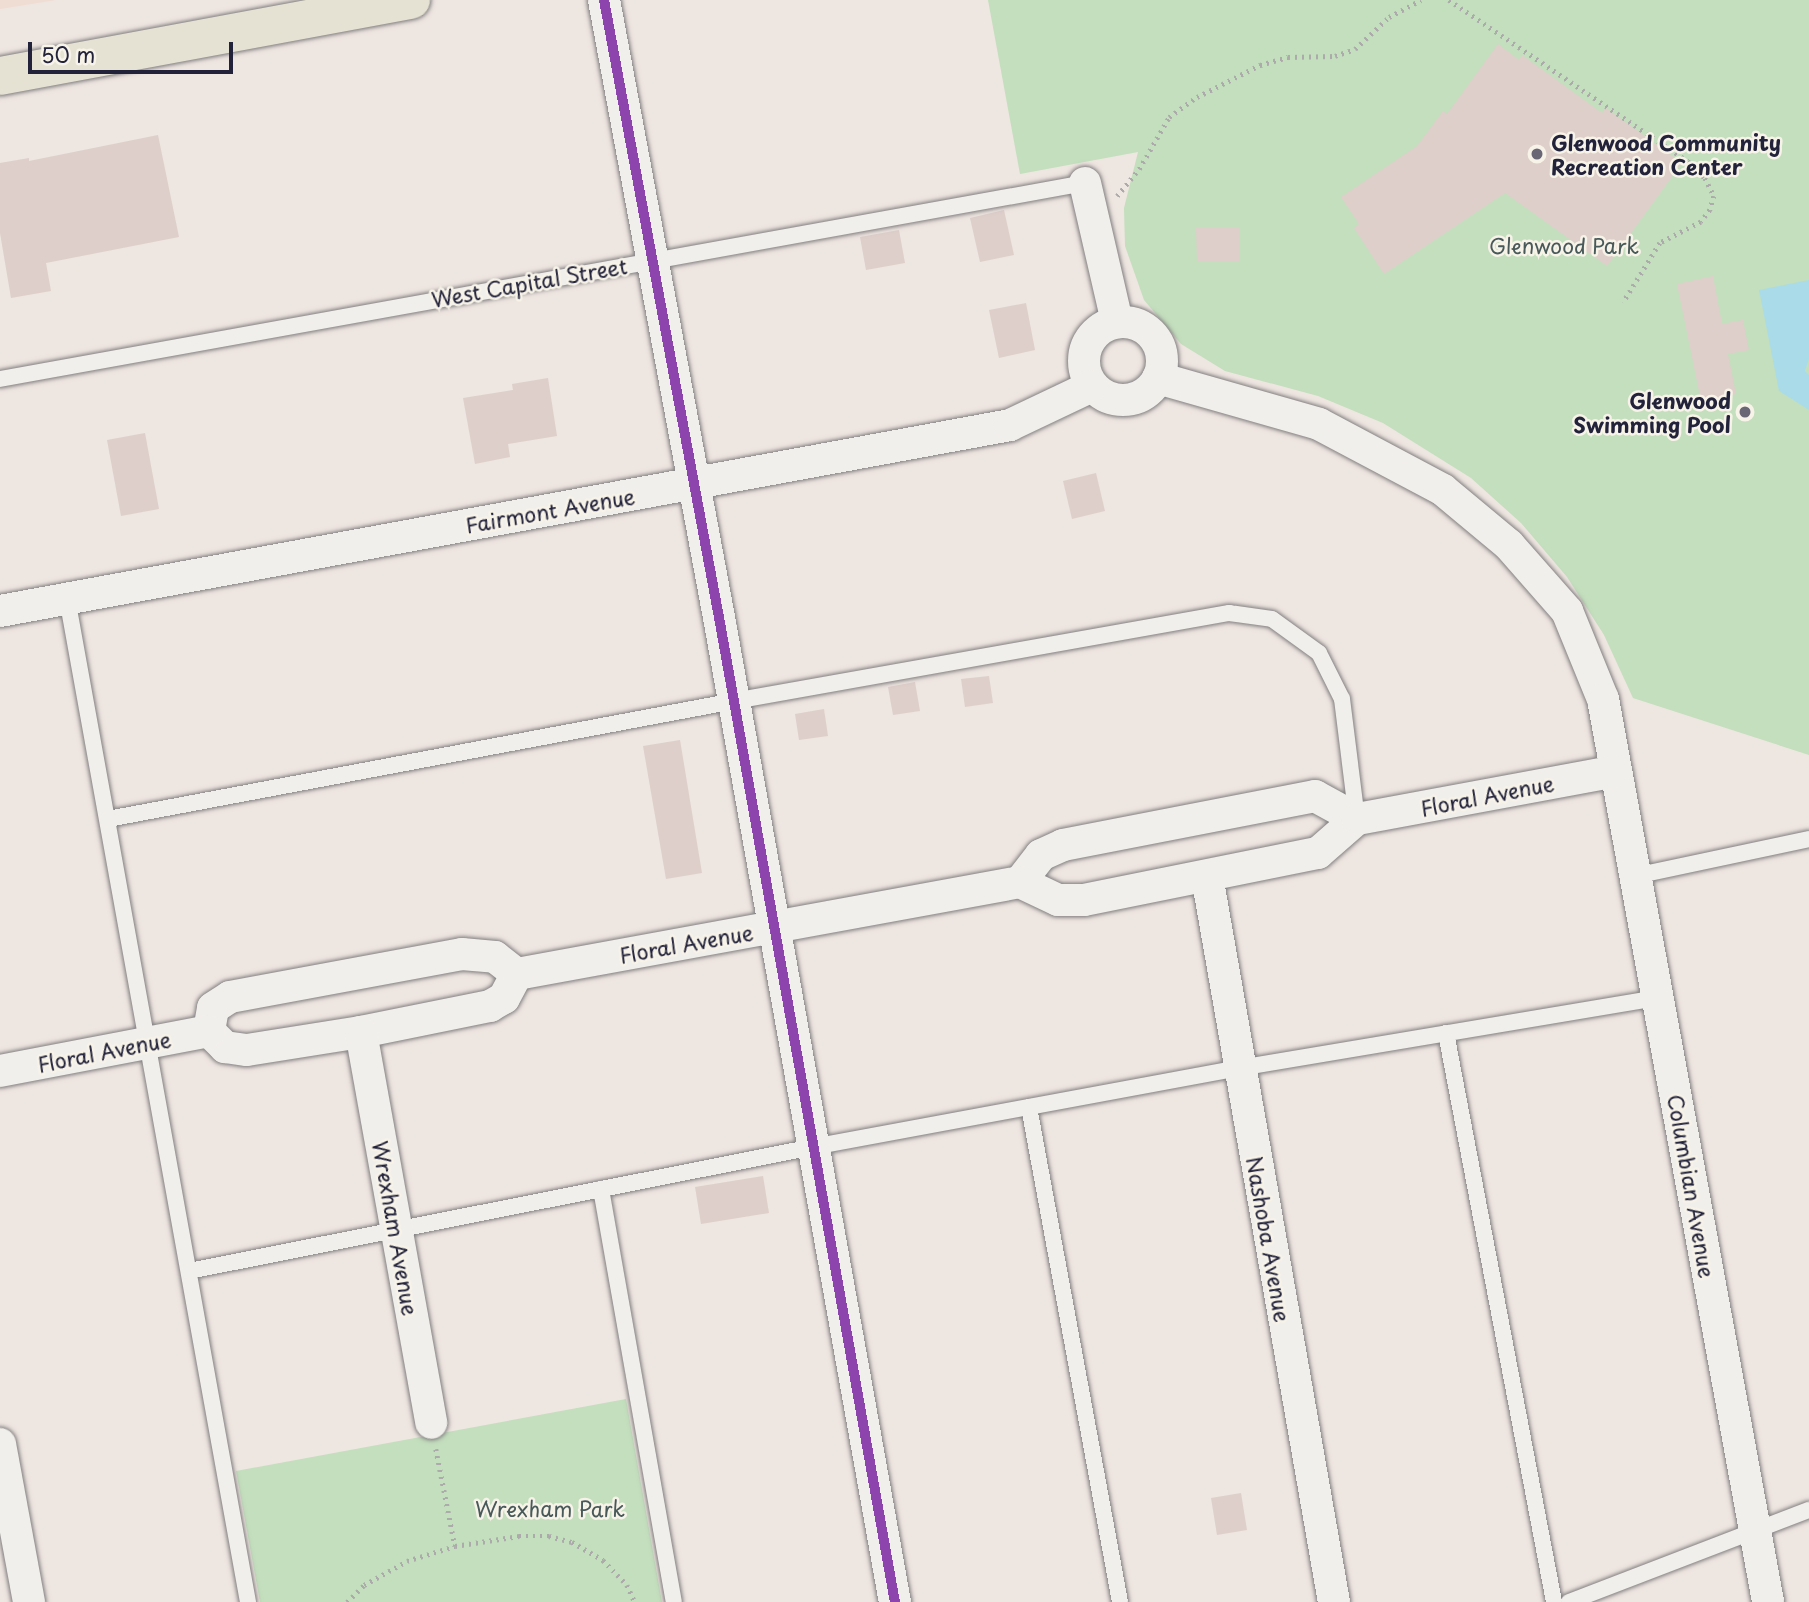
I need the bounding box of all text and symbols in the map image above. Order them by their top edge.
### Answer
scale bar [32,28,236,72]
text: 50 m [41,38,95,70]
place label: Glenwood Community Recreation Center [1551,129,1781,179]
marker: Glenwood Community Recreation Center [1529,146,1545,162]
park label: Glenwood Park [1488,232,1640,258]
street label: West Capital Street [428,252,630,312]
place label: Glenwood Swimming Pool [1572,387,1731,437]
marker: Glenwood Swimming Pool [1737,404,1753,420]
street label: Fairmont Avenue [464,483,636,537]
street label: Floral Avenue [1418,770,1556,820]
street label: Floral Avenue [617,919,755,967]
street label: Floral Avenue [35,1026,173,1076]
street label: Columbian Avenue [1663,1092,1721,1280]
street label: Wrexham Avenue [368,1139,424,1317]
street label: Nashoba Avenue [1242,1154,1296,1324]
park label: Wrexham Park [474,1495,626,1521]

